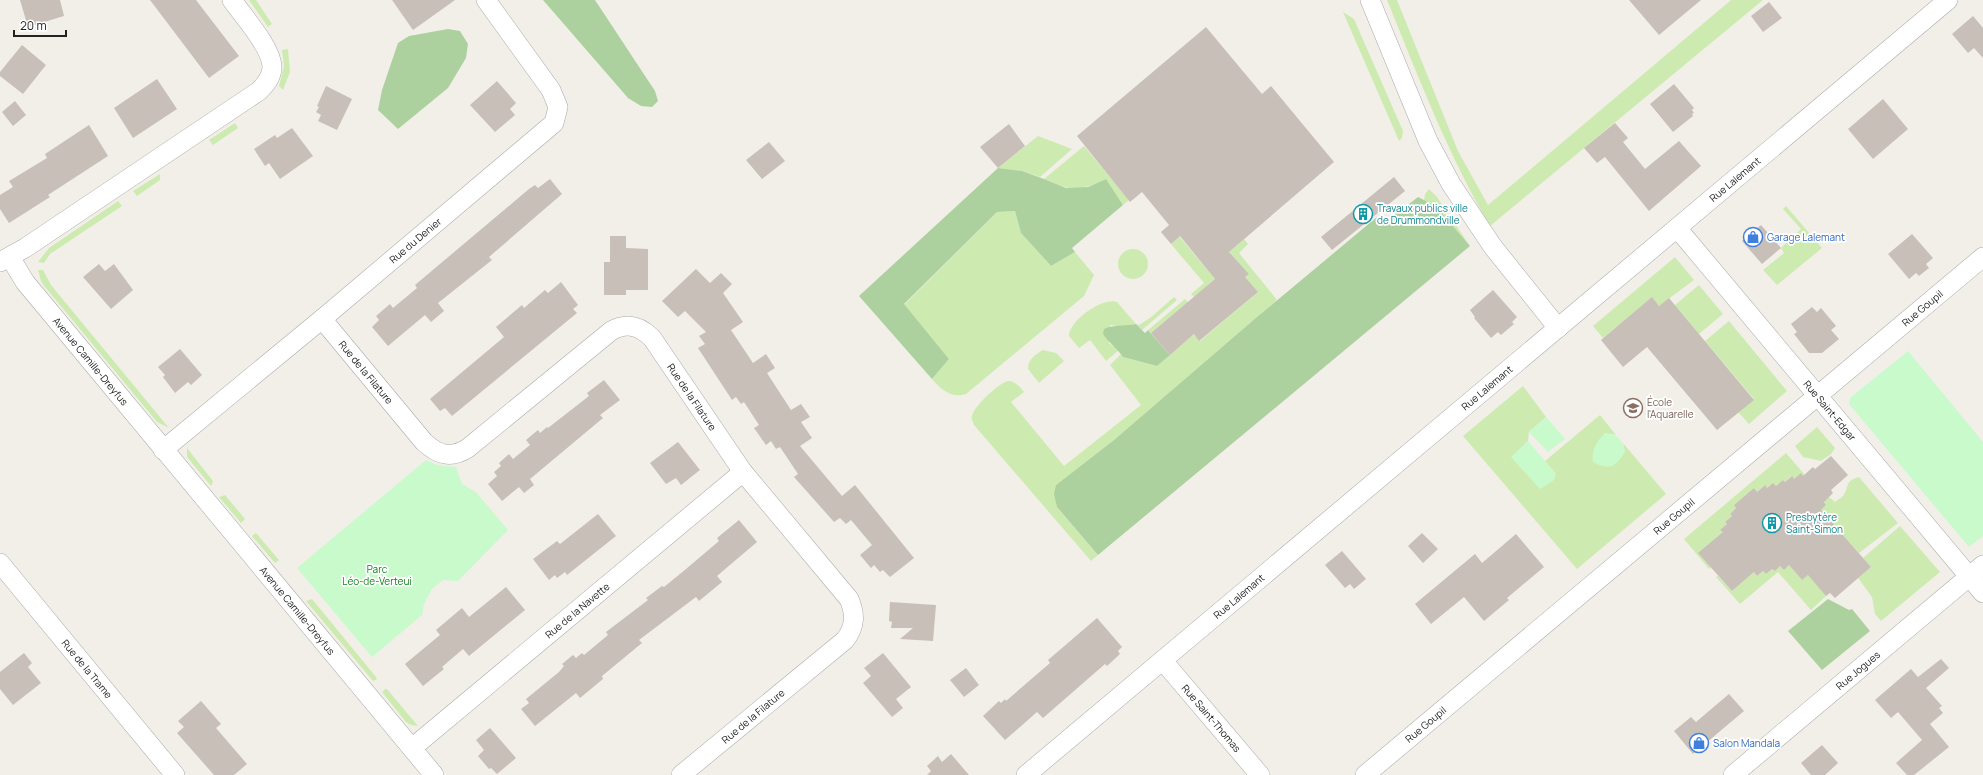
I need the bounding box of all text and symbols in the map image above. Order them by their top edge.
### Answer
scale bar [14,12,66,38]
text: 20 m [20,17,47,34]
street label: Rue Lalemant [1706,154,1763,205]
place label: Travaux publics ville de Drummondville [1377,201,1468,227]
building icon: Travaux publics ville de Drummondville [1352,203,1374,225]
street label: Rue du Denier [386,214,445,266]
shop icon: Garage Lalemant [1742,226,1764,248]
place label: Garage Lalemant [1767,230,1845,244]
street label: Rue Goupil [1899,287,1946,329]
street label: Avenue Camille-Dreyfus [50,314,132,408]
street label: Rue de la Filature [336,337,397,407]
street label: Rue de la Filature [664,361,720,433]
street label: Rue Lalemant [1458,362,1515,413]
street label: Rue Saint-Edgar [1800,377,1860,444]
place label: École l'Aquarelle [1647,395,1694,421]
school or university icon: École l'Aquarelle [1622,397,1644,419]
street label: Rue Goupil [1650,495,1697,537]
place label: Presbytère Saint-Simon [1786,510,1843,536]
building icon: Presbytère Saint-Simon [1761,512,1783,534]
park label: Parc Léo-de-Verteui [342,562,412,588]
street label: Avenue Camille-Dreyfus [257,563,338,658]
street label: Rue Lalemant [1210,571,1267,622]
street label: Rue de la Navette [542,579,612,641]
street label: Rue de la Trame [59,636,116,701]
street label: Rue Jogues [1833,648,1883,693]
street label: Rue Saint-Thomas [1179,681,1244,755]
street label: Rue de la Filature [719,685,788,747]
street label: Rue Goupil [1402,703,1449,746]
shop icon: Salon Mandala [1688,732,1710,754]
place label: Salon Mandala [1713,736,1780,750]

